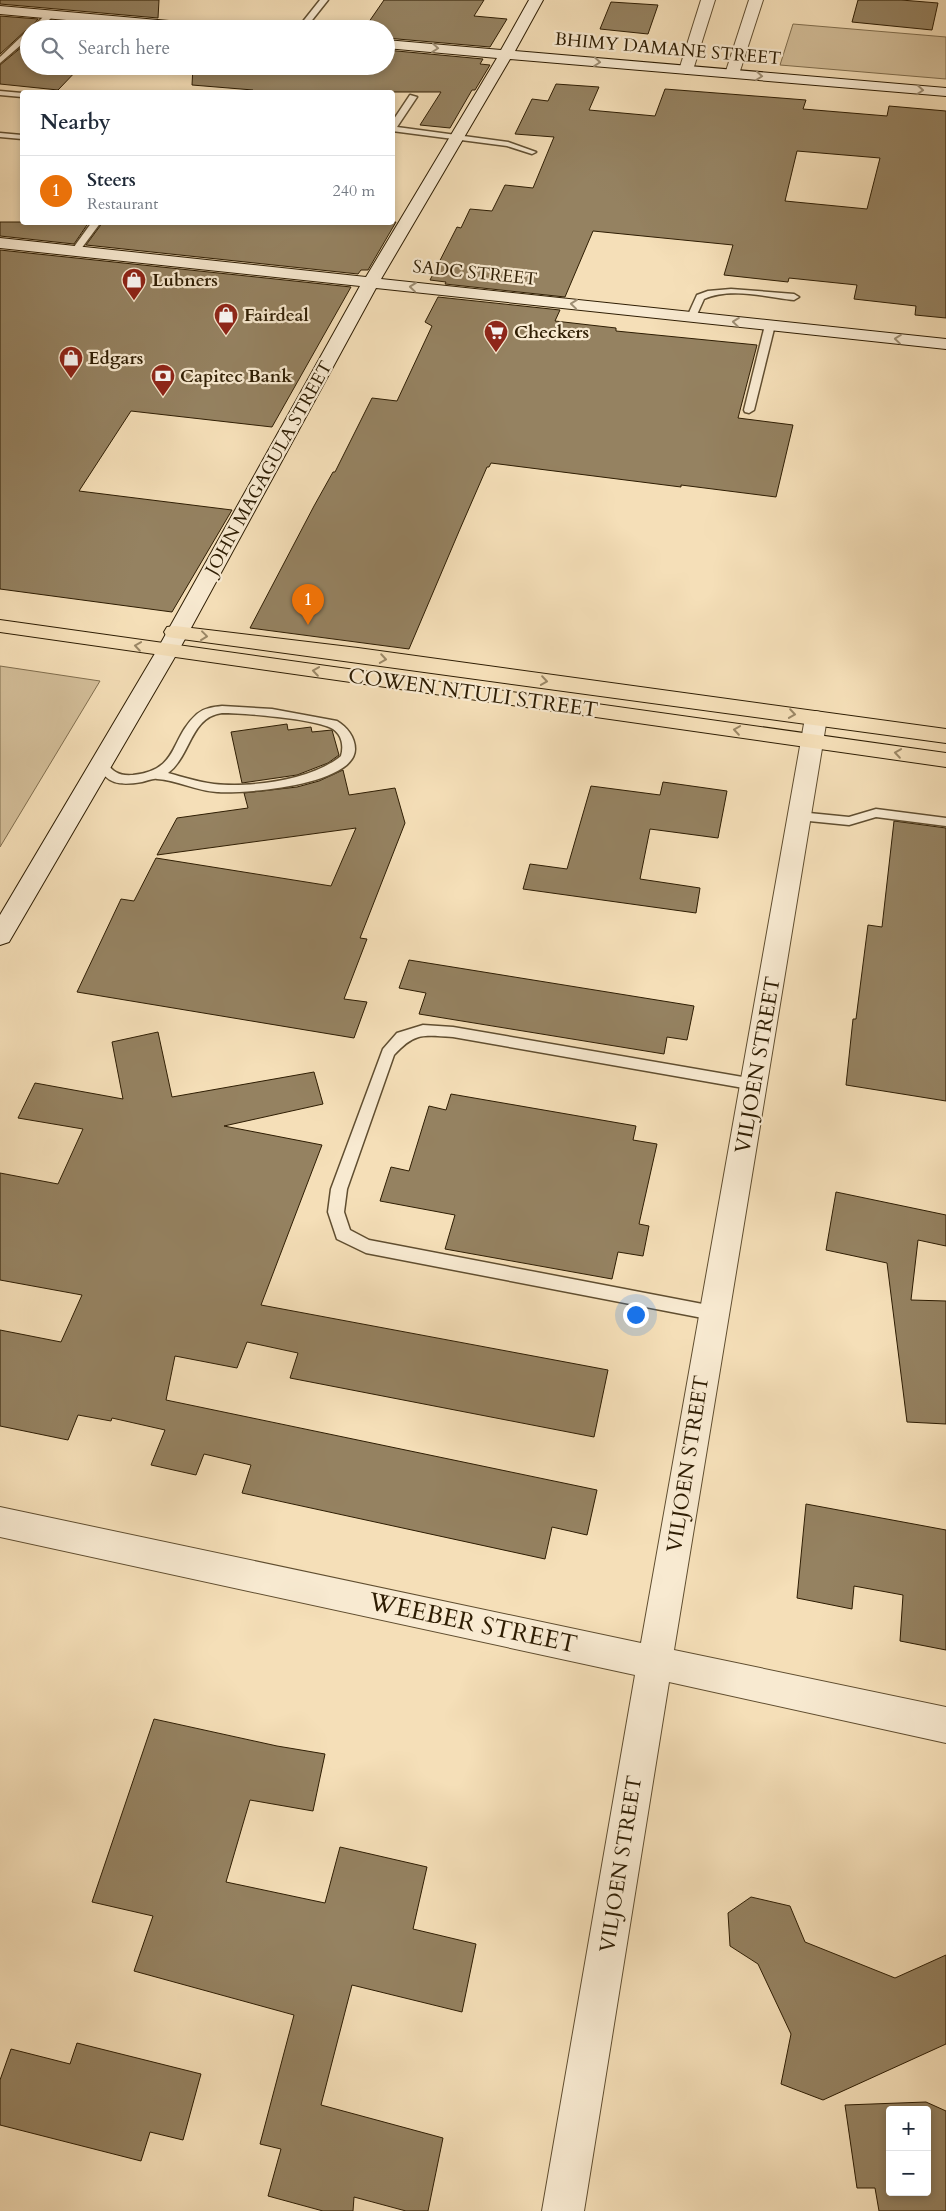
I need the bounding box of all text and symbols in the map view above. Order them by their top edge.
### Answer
search box [20,20,395,75]
street label: BHIMY DAMANE STREET [554,27,782,71]
icon: search [38,34,66,62]
text: Search here [78,35,170,61]
one-way arrow [431,42,439,53]
one-way arrow [593,56,601,67]
one-way arrow [755,70,763,81]
one-way arrow [917,84,925,95]
text: Nearby [40,108,111,137]
text: Steers [87,167,136,193]
text: 1 [52,180,60,202]
text: 240 m [333,180,375,202]
text: Restaurant [87,193,158,215]
street label: SADC STREET [411,254,539,292]
shop icon: Lubners [121,267,147,301]
place label: Lubners [152,268,218,293]
one-way arrow [409,282,417,293]
one-way arrow [570,299,578,310]
shop icon: Fairdeal [213,302,239,336]
place label: Fairdeal [244,303,309,328]
one-way arrow [732,317,740,328]
supermarket icon: Checkers [483,319,509,353]
place label: Checkers [514,320,589,345]
one-way arrow [893,334,901,345]
shop icon: Edgars [58,345,84,379]
place label: Edgars [88,346,143,371]
street label: JOHN MAGAGULA STREET [198,356,338,582]
bank icon: Capitec Bank [150,363,176,397]
place label: Capitec Bank [180,364,293,389]
pin: 1 [292,584,324,625]
one-way arrow [201,630,209,641]
one-way arrow [133,641,141,652]
one-way arrow [378,653,387,663]
street label: COWEN NTULI STREET [346,661,600,725]
one-way arrow [312,666,320,677]
one-way arrow [540,675,548,686]
one-way arrow [787,709,796,719]
one-way arrow [733,725,741,735]
one-way arrow [893,748,901,759]
street label: VILJOEN STREET [728,974,788,1156]
your location [623,1302,649,1328]
street label: VILJOEN STREET [660,1373,716,1555]
street label: WEEBER STREET [365,1584,580,1662]
street label: VILJOEN STREET [593,1773,649,1955]
map controls [886,2106,931,2196]
button: + [886,2106,931,2151]
button: − [886,2151,931,2196]

